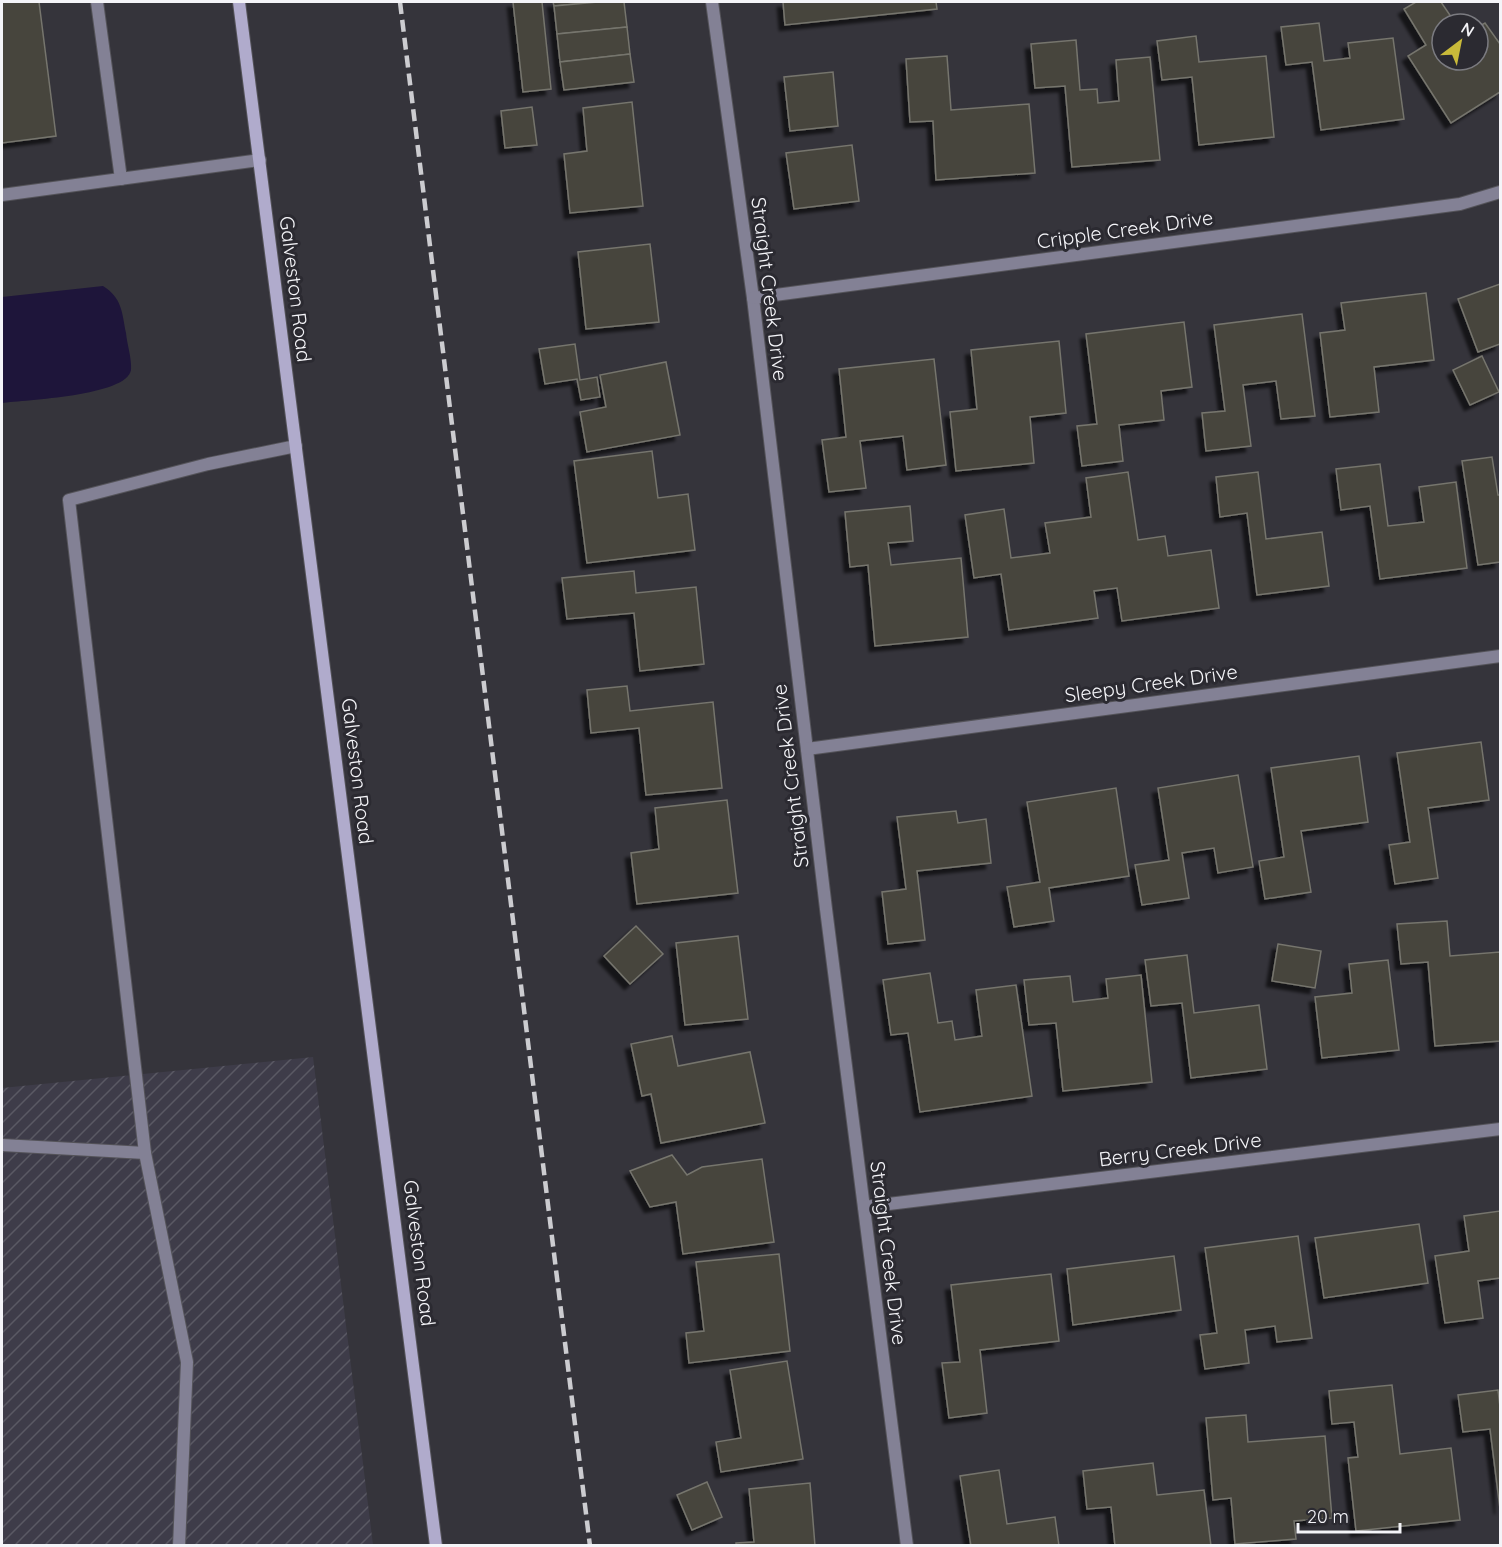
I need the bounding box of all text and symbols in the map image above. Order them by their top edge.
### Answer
north arrow [1430,12,1490,72]
text: N [1458,18,1478,41]
street label: Straight Creek Drive [746,196,794,382]
street label: Cripple Creek Drive [1035,204,1215,254]
street label: Galveston Road [275,215,317,363]
street label: Sleepy Creek Drive [1063,658,1239,708]
street label: Straight Creek Drive [766,683,814,869]
street label: Galveston Road [337,697,379,845]
street label: Berry Creek Drive [1097,1127,1263,1171]
street label: Straight Creek Drive [865,1160,913,1346]
street label: Galveston Road [399,1179,441,1327]
scale bar [1298,1496,1400,1534]
text: 20 m [1307,1505,1349,1528]

